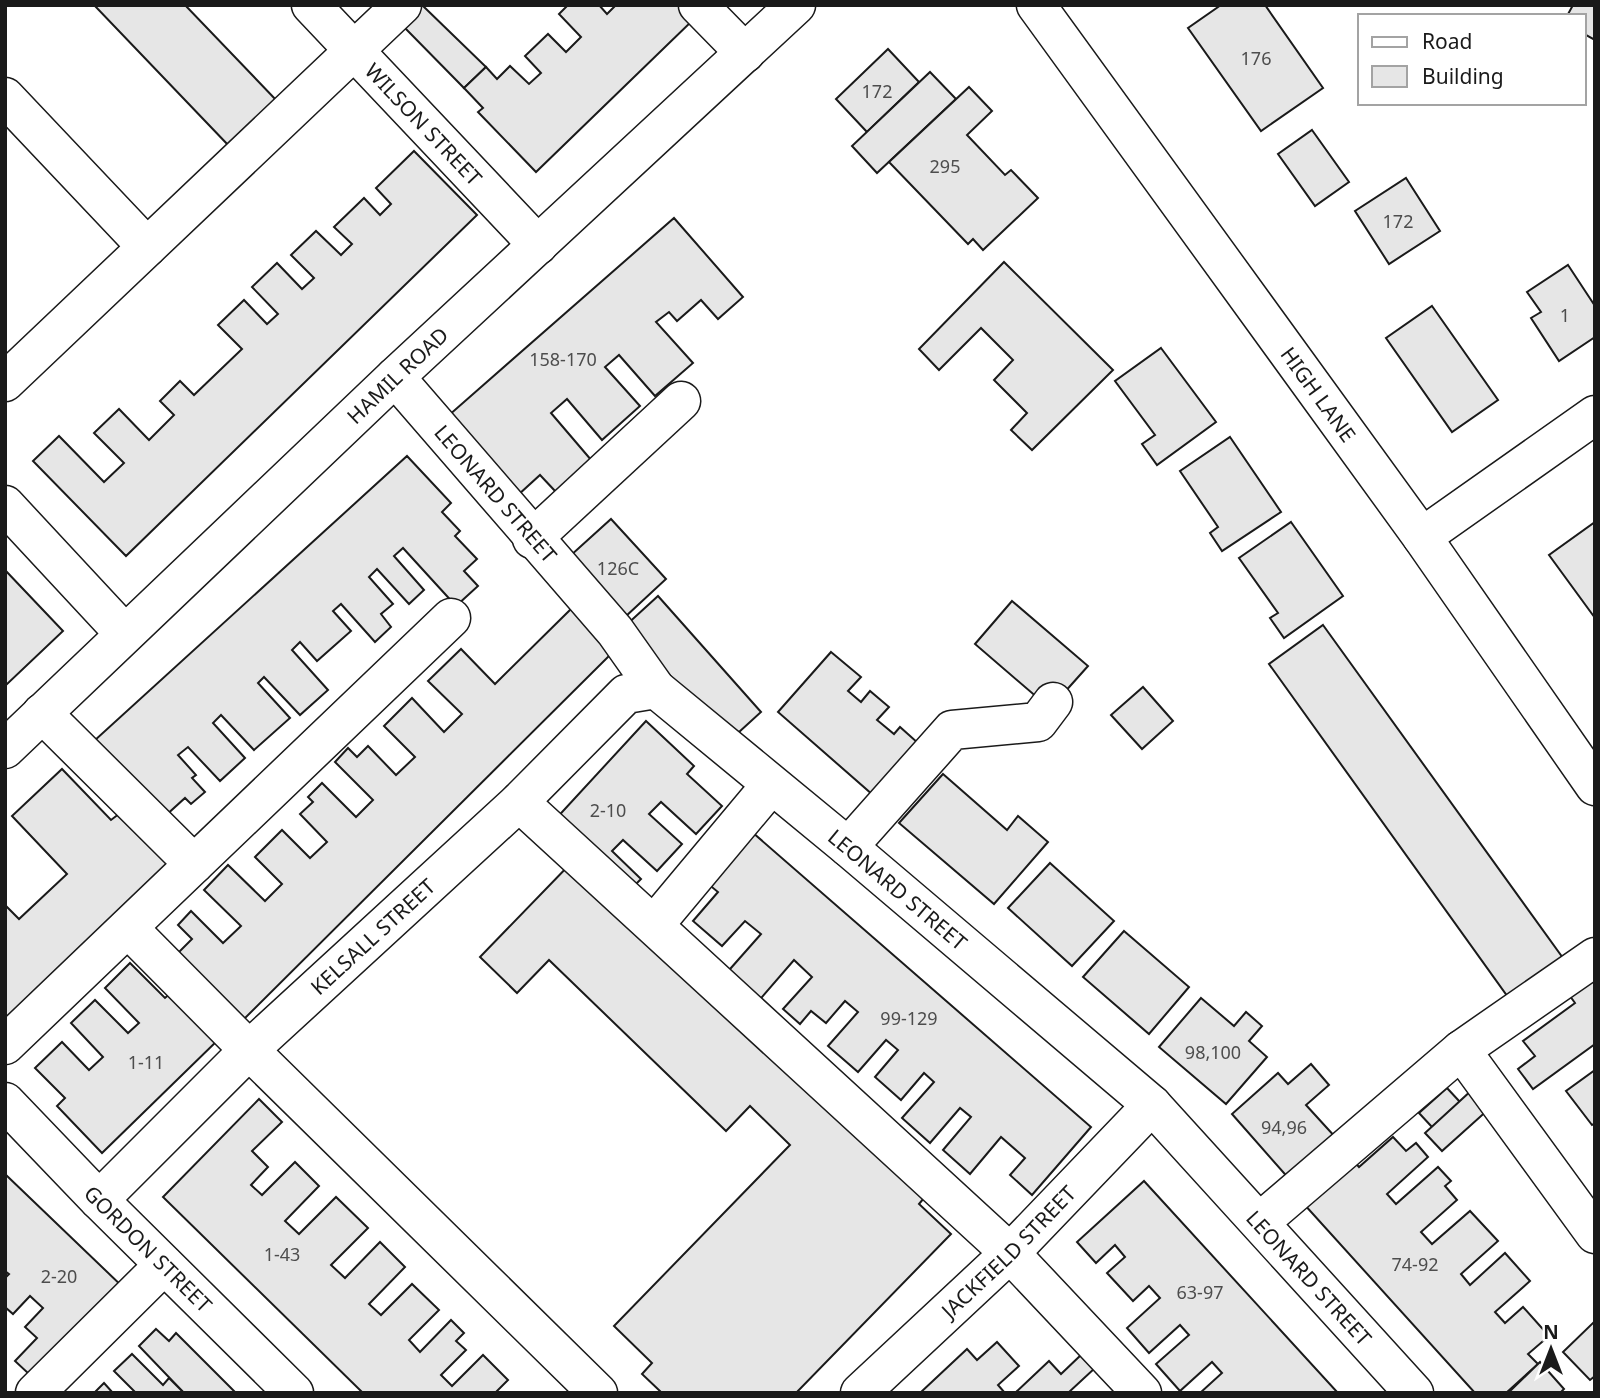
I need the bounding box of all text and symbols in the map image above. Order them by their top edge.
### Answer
legend [1358,14,1586,105]
text: Road [1422,27,1472,55]
house number: 176 [1241,46,1271,70]
street label: WILSON STREET [359,57,488,192]
text: Building [1422,62,1504,90]
house number: 172 [862,79,892,103]
house number: 295 [930,154,960,178]
house number: 172 [1383,209,1413,233]
house number: 1 [1560,303,1570,327]
street label: HAMIL ROAD [341,321,454,430]
street label: HIGH LANE [1275,341,1362,448]
house number: 158-170 [529,347,597,371]
street label: LEONARD STREET [428,419,563,568]
house number: 126C [597,556,639,580]
house number: 2-10 [590,798,626,822]
street label: LEONARD STREET [822,822,973,956]
street label: KELSALL STREET [304,872,441,1001]
house number: 99-129 [880,1006,938,1030]
house number: 98,100 [1185,1040,1241,1064]
house number: 1-11 [128,1050,164,1074]
house number: 94,96 [1261,1115,1307,1139]
street label: GORDON STREET [78,1179,218,1318]
street label: JACKFIELD STREET [934,1179,1082,1325]
street label: LEONARD STREET [1240,1204,1378,1352]
house number: 1-43 [264,1242,300,1266]
house number: 74-92 [1392,1252,1438,1276]
house number: 2-20 [41,1264,77,1288]
house number: 63-97 [1177,1280,1223,1304]
north arrow [1516,1314,1586,1384]
text: N [1543,1319,1559,1345]

